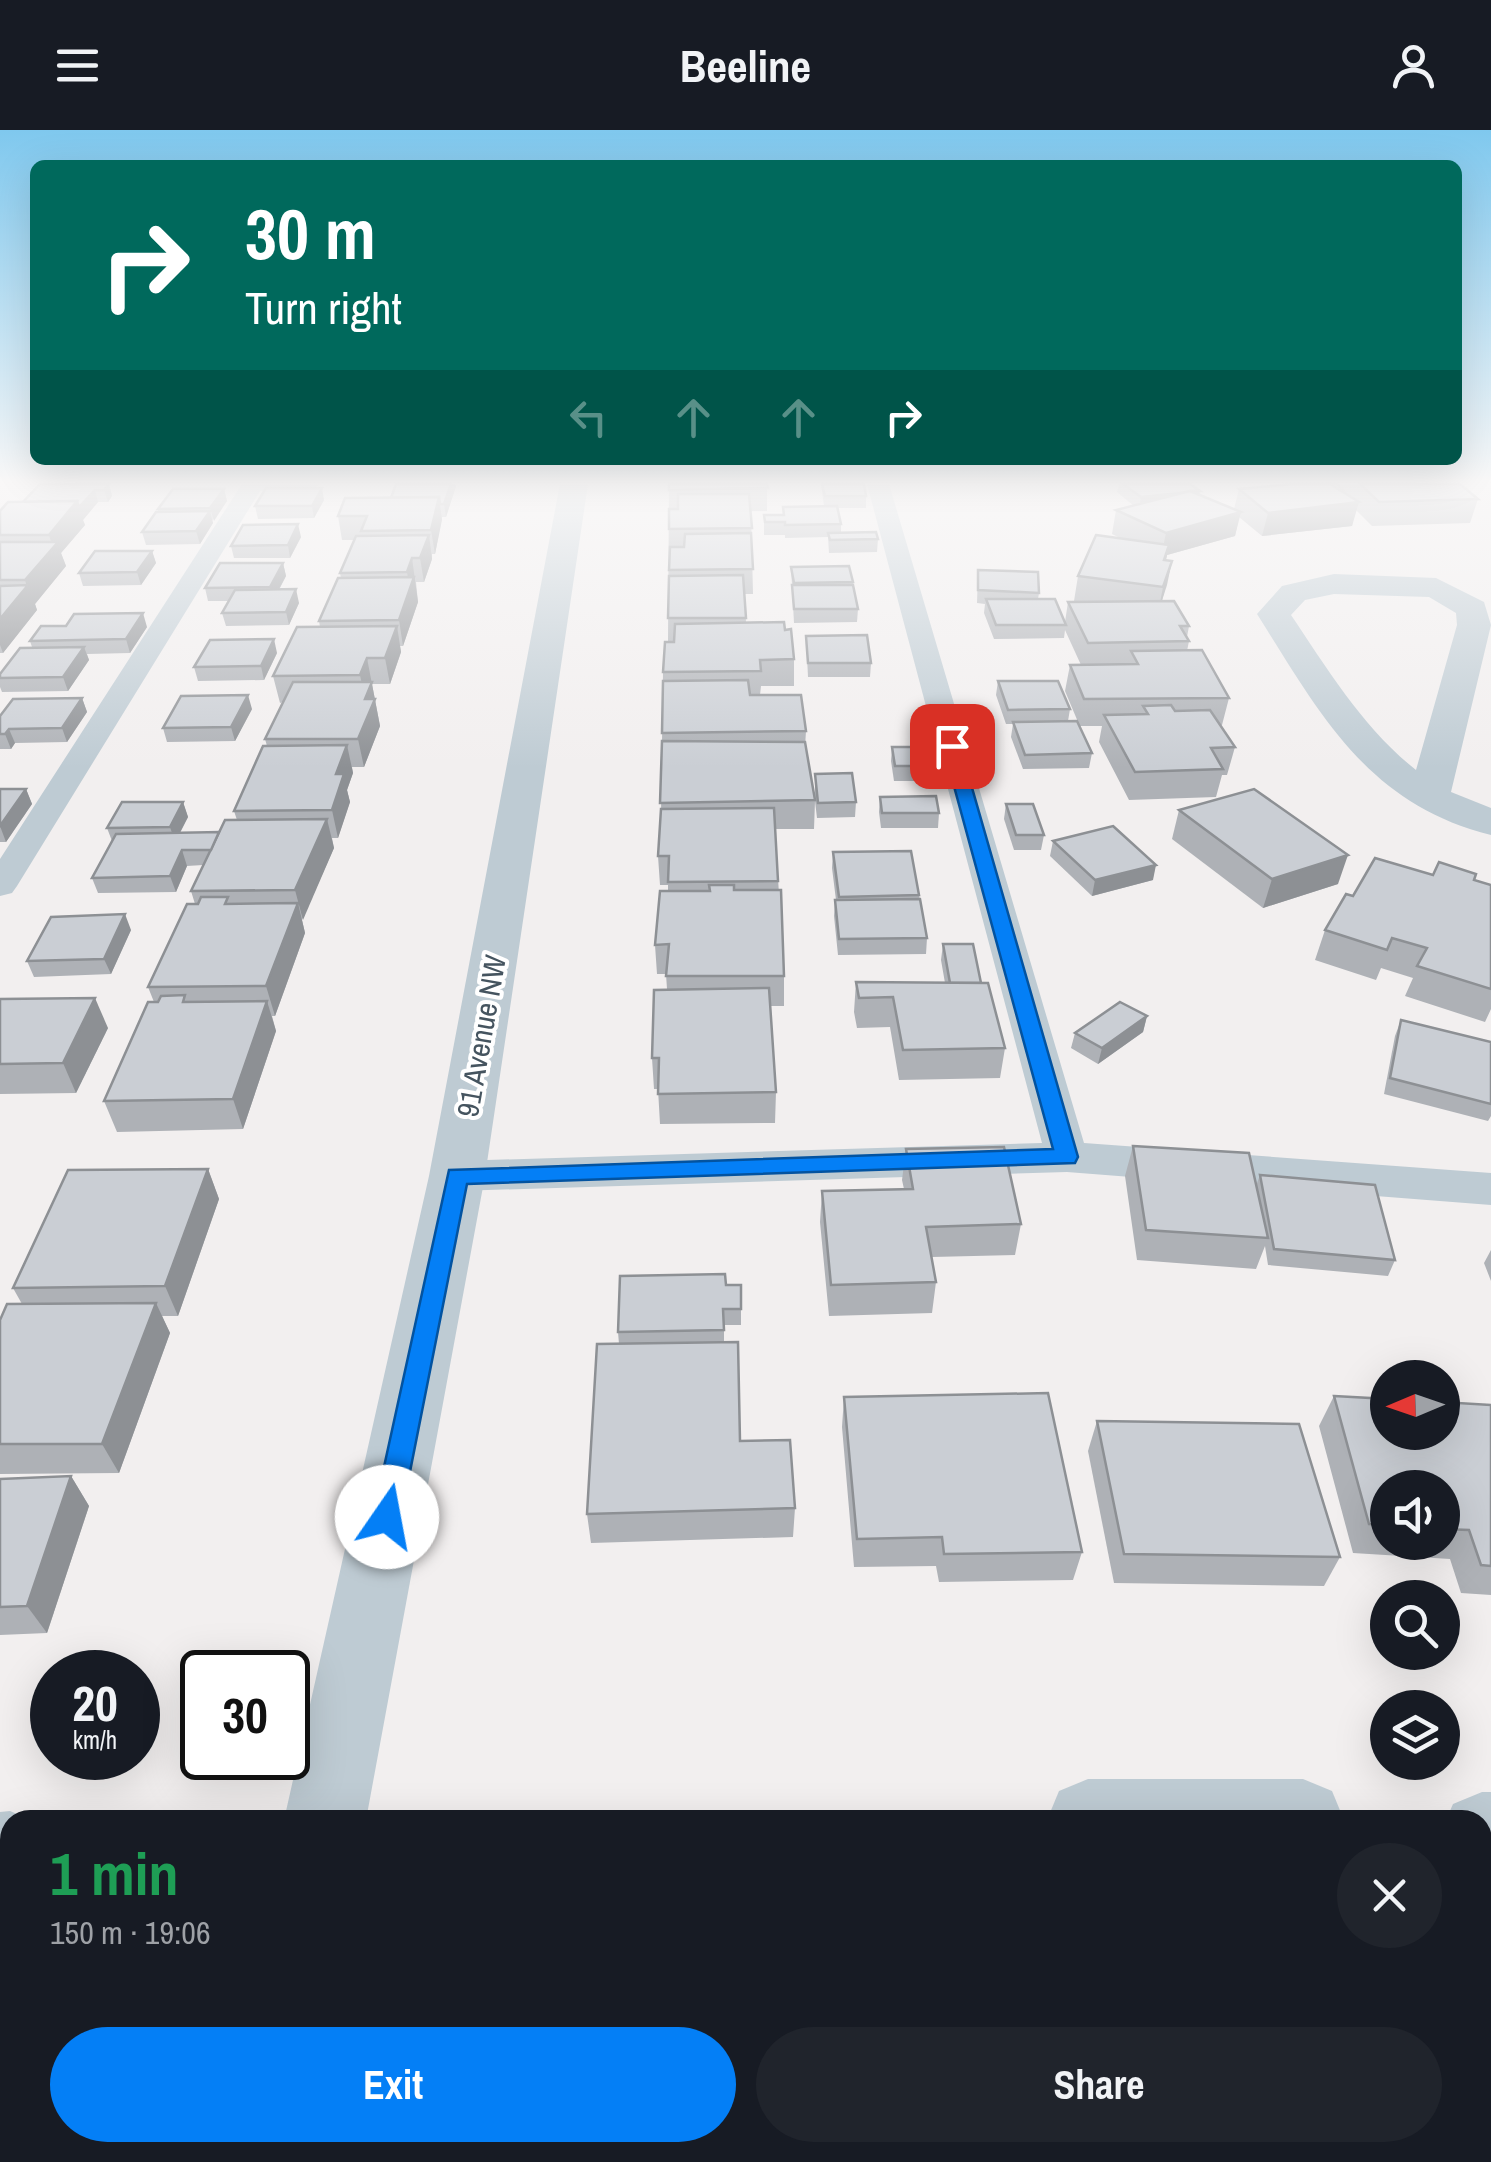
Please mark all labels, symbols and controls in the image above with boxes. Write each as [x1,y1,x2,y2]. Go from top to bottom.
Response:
text: Beeline [680,35,811,96]
icon: menu [50,38,105,93]
icon: person [1386,38,1441,93]
text: 30 m [245,187,376,281]
icon: right [80,200,210,330]
text: Turn right [245,277,402,338]
icon: left [561,390,616,445]
icon: ahead [666,390,721,445]
icon: ahead [771,390,826,445]
icon: right [876,390,931,445]
pin [910,704,995,789]
icon: arrive [925,719,980,774]
street label: 91 Avenue NW [447,952,515,1120]
north arrow [1370,1360,1460,1450]
map controls [1370,1360,1460,1780]
position arrow [335,1465,439,1569]
button: sound [1370,1470,1460,1560]
button: search [1370,1580,1460,1670]
speed limit sign: 30 [180,1650,310,1780]
text: 20 [72,1669,118,1737]
button: layers [1370,1690,1460,1780]
text: km/h [73,1723,117,1757]
text: 1 min [50,1833,179,1914]
button: close [1337,1843,1442,1948]
text: 150 m · 19:06 [50,1911,210,1954]
button: Exit [50,2027,736,2142]
button: Share [756,2027,1442,2142]

